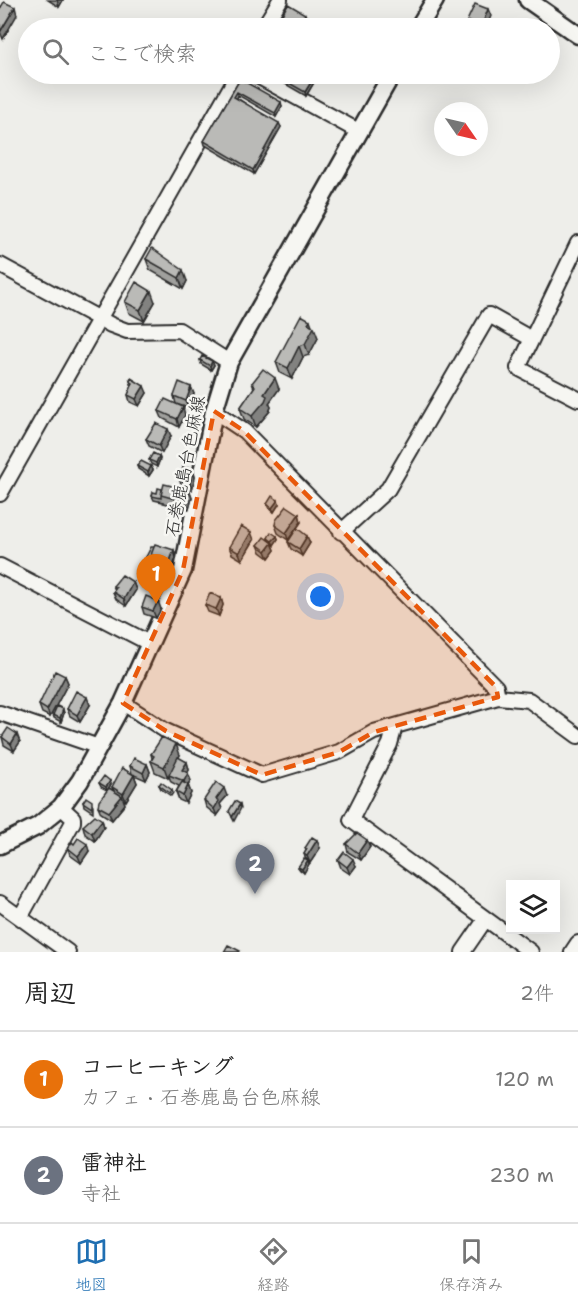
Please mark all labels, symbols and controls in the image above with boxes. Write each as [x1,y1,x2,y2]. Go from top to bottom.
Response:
search box [18,18,560,84]
icon: search [39,35,72,68]
text: ここで検索 [87,39,197,68]
north arrow [434,102,488,156]
street label: 石巻鹿島台色麻線 [159,393,211,539]
pin: 1 [136,554,176,604]
your location [306,582,335,611]
pin: 2 [236,844,274,894]
map controls [506,880,560,934]
button: layers [506,880,560,934]
text: 周辺 [24,975,76,1010]
text: 2件 [520,980,554,1006]
text: コーヒーキング [81,1052,234,1081]
text: 1 [39,1066,48,1092]
text: 120 m [495,1066,554,1092]
text: カフェ · 石巻鹿島台色麻線 [81,1084,320,1110]
text: 雷神社 [81,1148,147,1177]
text: 2 [37,1162,51,1188]
text: 230 m [489,1162,554,1188]
text: 寺社 [81,1180,121,1206]
tab: 地図 [75,1235,108,1295]
tab: 経路 [257,1235,290,1295]
tab: 保存済み [439,1235,503,1295]

